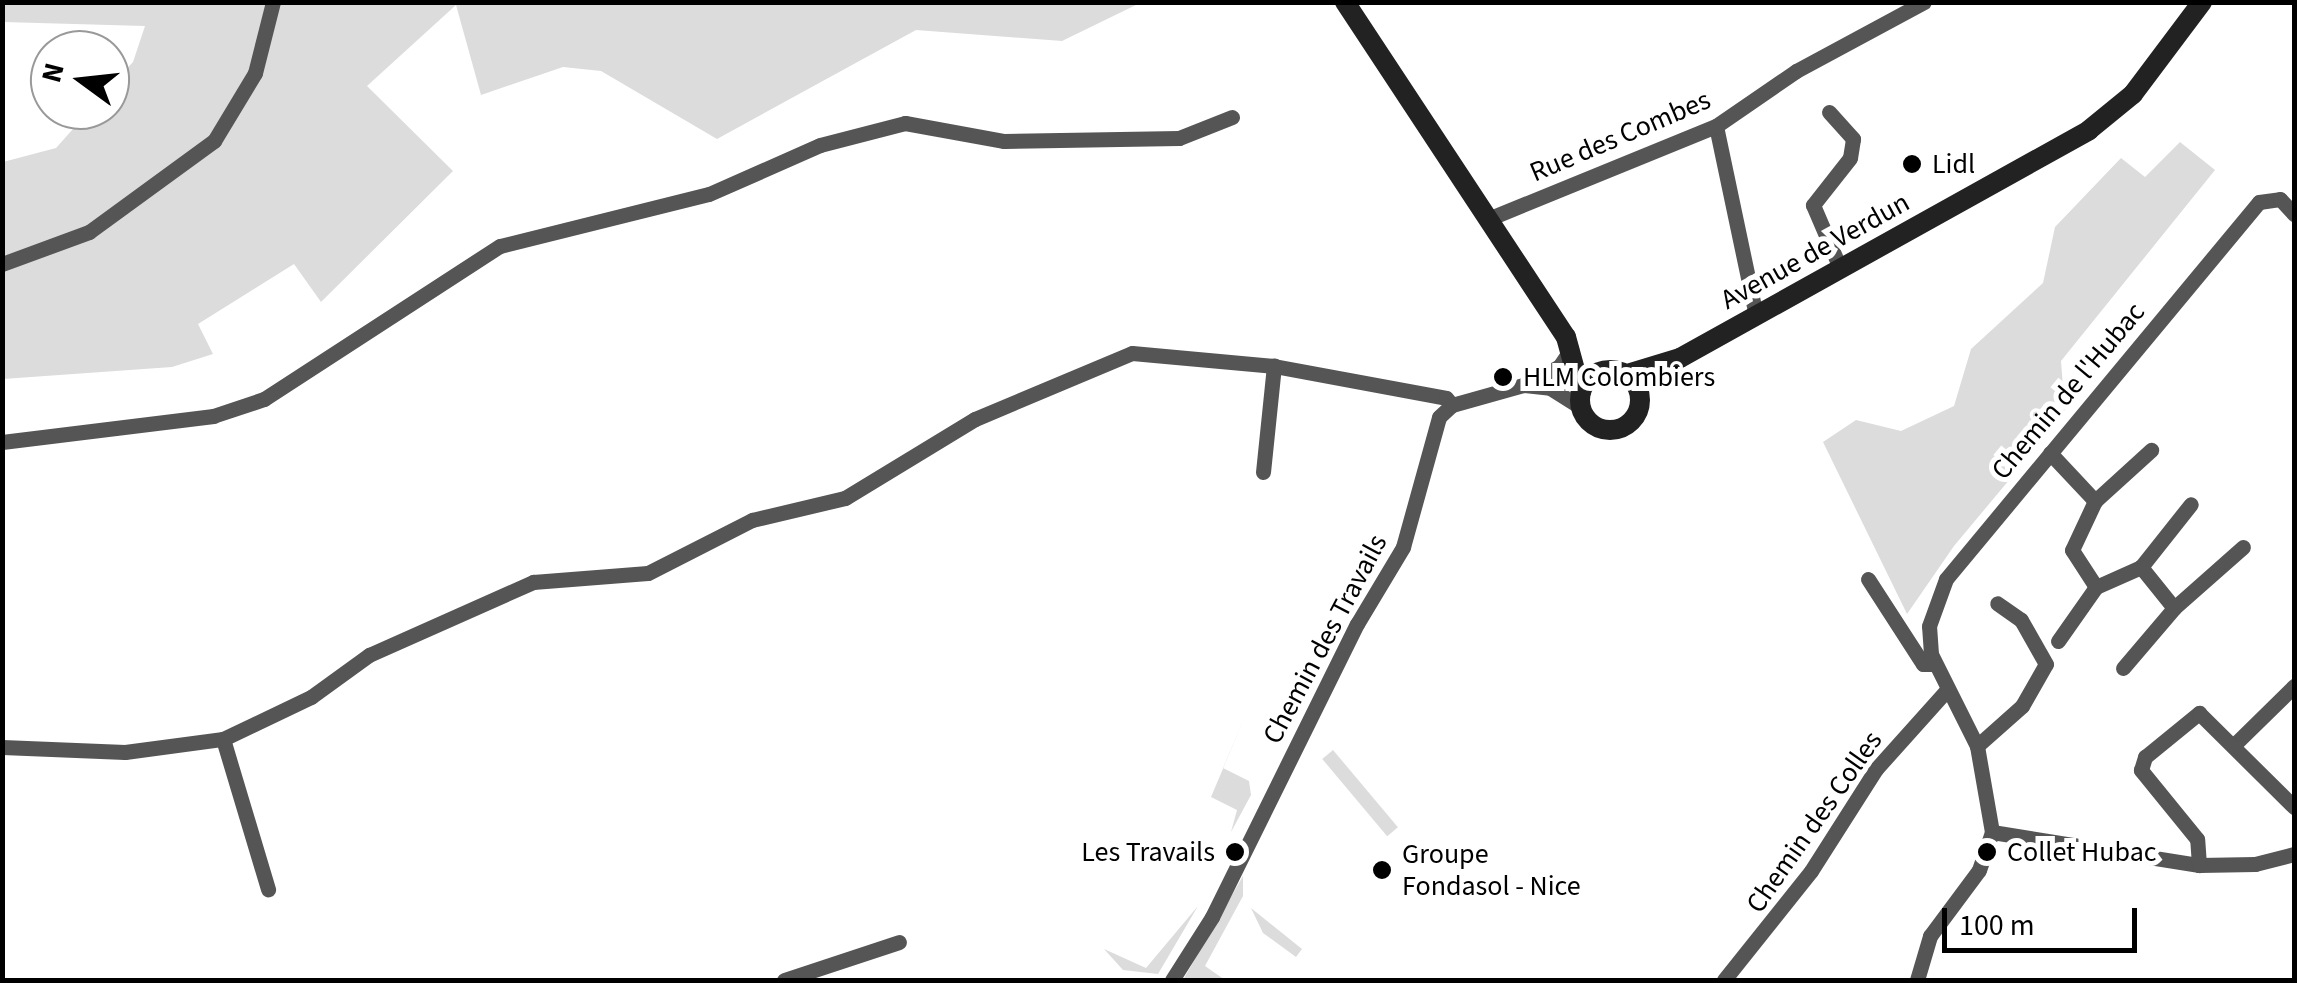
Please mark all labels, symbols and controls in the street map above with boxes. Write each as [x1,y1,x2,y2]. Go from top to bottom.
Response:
north arrow [30,30,130,130]
text: N [31,59,75,87]
street label: Rue des Combes [1525,83,1715,189]
place label: Lidl [1932,147,1975,181]
marker: Lidl [1901,153,1923,175]
street label: Avenue de Verdun [1715,185,1915,317]
street label: Chemin de l'Hubac [1984,296,2152,486]
place label: HLM Colombiers [1523,360,1715,394]
marker: HLM Colombiers [1492,366,1514,388]
street label: Chemin des Travails [1256,529,1394,749]
street label: Chemin des Colles [1739,725,1889,919]
place label: Les Travails [1081,835,1215,869]
place label: Collet Hubac [2007,835,2157,869]
place label: Groupe Fondasol - Nice [1402,837,1581,903]
marker: Les Travails [1224,841,1246,863]
marker: Collet Hubac [1976,841,1998,863]
marker: Groupe Fondasol - Nice [1371,859,1393,881]
scale bar [1947,888,2142,950]
text: 100 m [1959,904,2035,947]

